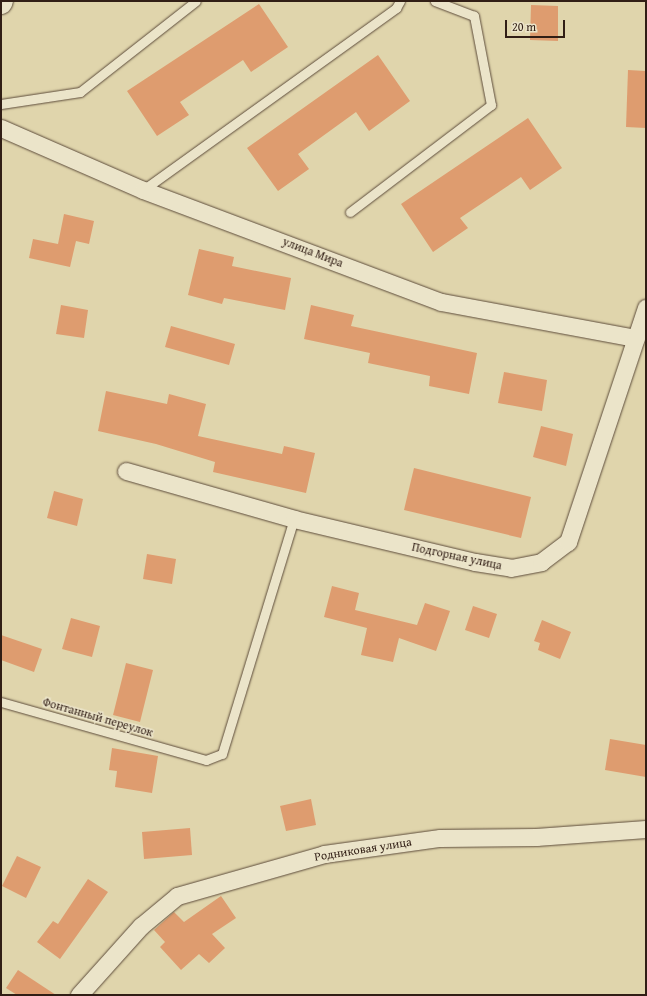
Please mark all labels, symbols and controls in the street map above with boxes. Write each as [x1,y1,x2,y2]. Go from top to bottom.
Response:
scale bar [507,12,567,38]
text: 20 m [512,18,536,35]
street label: улица Мира [281,234,345,270]
street label: Подгорная улица [411,539,503,573]
street label: Фонтанный переулок [41,694,155,740]
street label: Родниковая улица [313,834,413,864]

